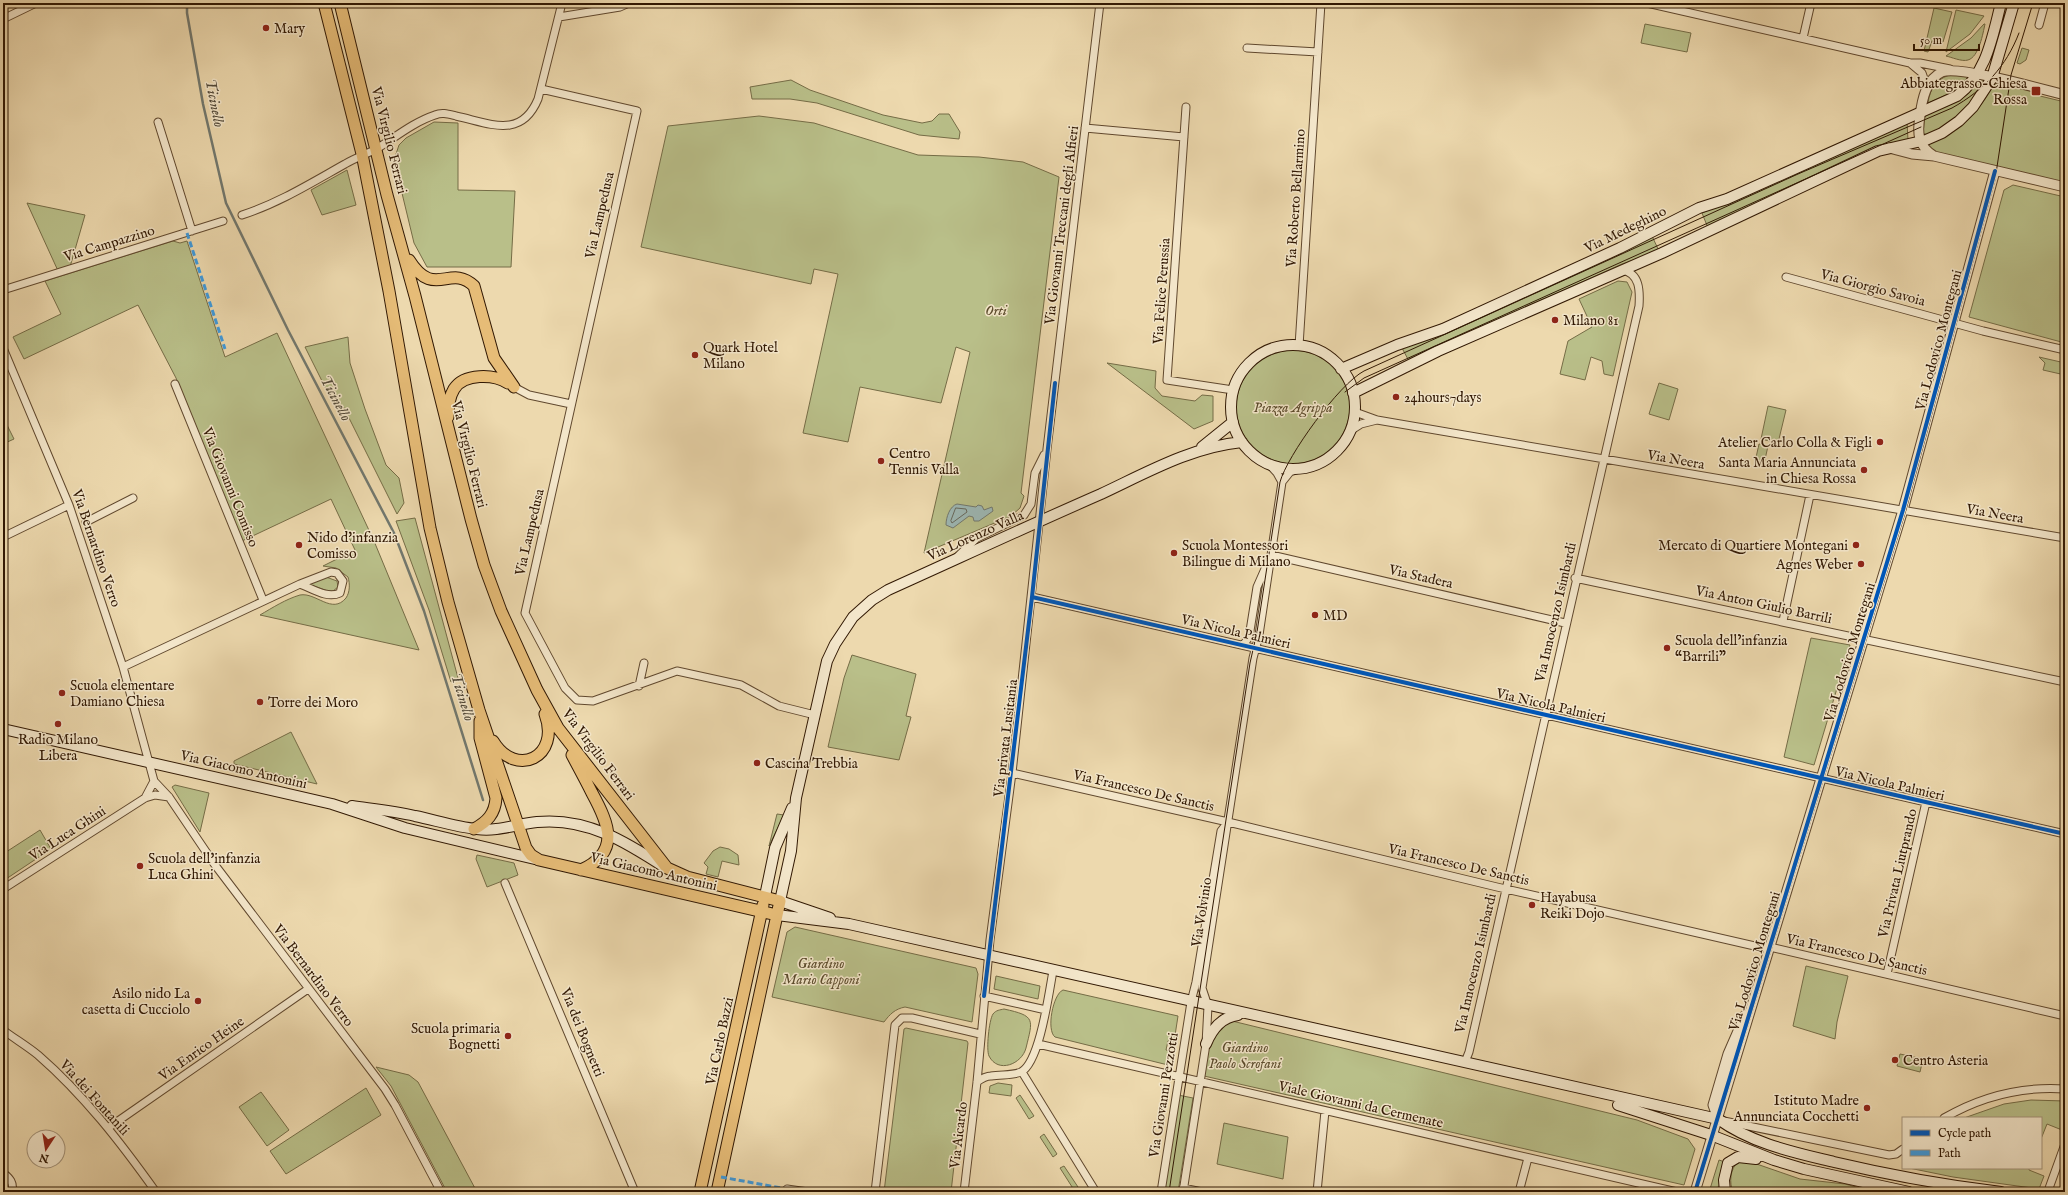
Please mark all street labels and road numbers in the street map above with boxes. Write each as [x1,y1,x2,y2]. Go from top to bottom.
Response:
street label: Via Virgilio Ferrari [367,84,411,196]
street label: Via Giovanni Treccani degli Alfieri [1041,124,1083,326]
street label: Via Roberto Bellarmino [1282,128,1310,269]
street label: Via Lampedusa [581,169,619,261]
street label: Via Medeghino [1581,202,1670,258]
street label: Via Campazzino [61,221,157,267]
street label: Via Felice Perussia [1149,236,1175,346]
street label: Via Giorgio Savoia [1817,265,1928,311]
street label: Via Lodovico Montegani [1911,268,1966,414]
street label: Via Virgilio Ferrari [447,398,491,510]
street label: Via Giovanni Comisso [197,424,262,550]
street label: Via Neera [1645,446,1707,474]
street label: Via Bernardino Verro [67,486,125,610]
street label: Via Lampedusa [511,486,549,578]
street label: Via Neera [1964,500,2026,528]
street label: Via Lorenzo Valla [923,506,1027,566]
street label: Via Innocenzo Isimbardi [1531,540,1581,685]
street label: Via Stadera [1386,561,1455,593]
street label: Via Lodovico Montegani [1820,580,1880,725]
street label: Via Anton Giulio Barrili [1693,582,1834,628]
street label: Via Nicola Palmieri [1178,610,1293,653]
street label: Via privata Lusitania [990,677,1022,799]
street label: Via Nicola Palmieri [1493,684,1608,727]
street label: Via Virgilio Ferrari [557,704,639,804]
street label: Via Giacomo Antonini [178,746,309,793]
street label: Via Nicola Palmieri [1832,762,1947,805]
street label: Via Francesco De Sanctis [1071,766,1216,816]
street label: Via Luca Ghini [25,802,109,866]
street label: Via Privata Liutprando [1874,806,1922,940]
street label: Via Francesco De Sanctis [1386,840,1531,890]
street label: Via Giacomo Antonini [588,848,719,895]
street label: Via Volvinio [1187,876,1216,949]
street label: Via Lodovico Montegani [1725,889,1785,1034]
street label: Via Innocenzo Isimbardi [1451,891,1501,1036]
street label: Via Bernardino Verro [268,920,358,1031]
street label: Via Francesco De Sanctis [1784,930,1929,980]
street label: Via dei Bognetti [556,984,608,1080]
street label: Via Carlo Bazzi [702,995,738,1088]
street label: Via Enrico Heine [154,1012,248,1086]
street label: Via Giovanni Pezzotti [1145,1031,1183,1160]
street label: Via dei Fontanili [55,1055,133,1140]
street label: Viale Giovanni da Cermenate [1276,1077,1445,1133]
street label: Via Aicardo [946,1100,972,1171]

